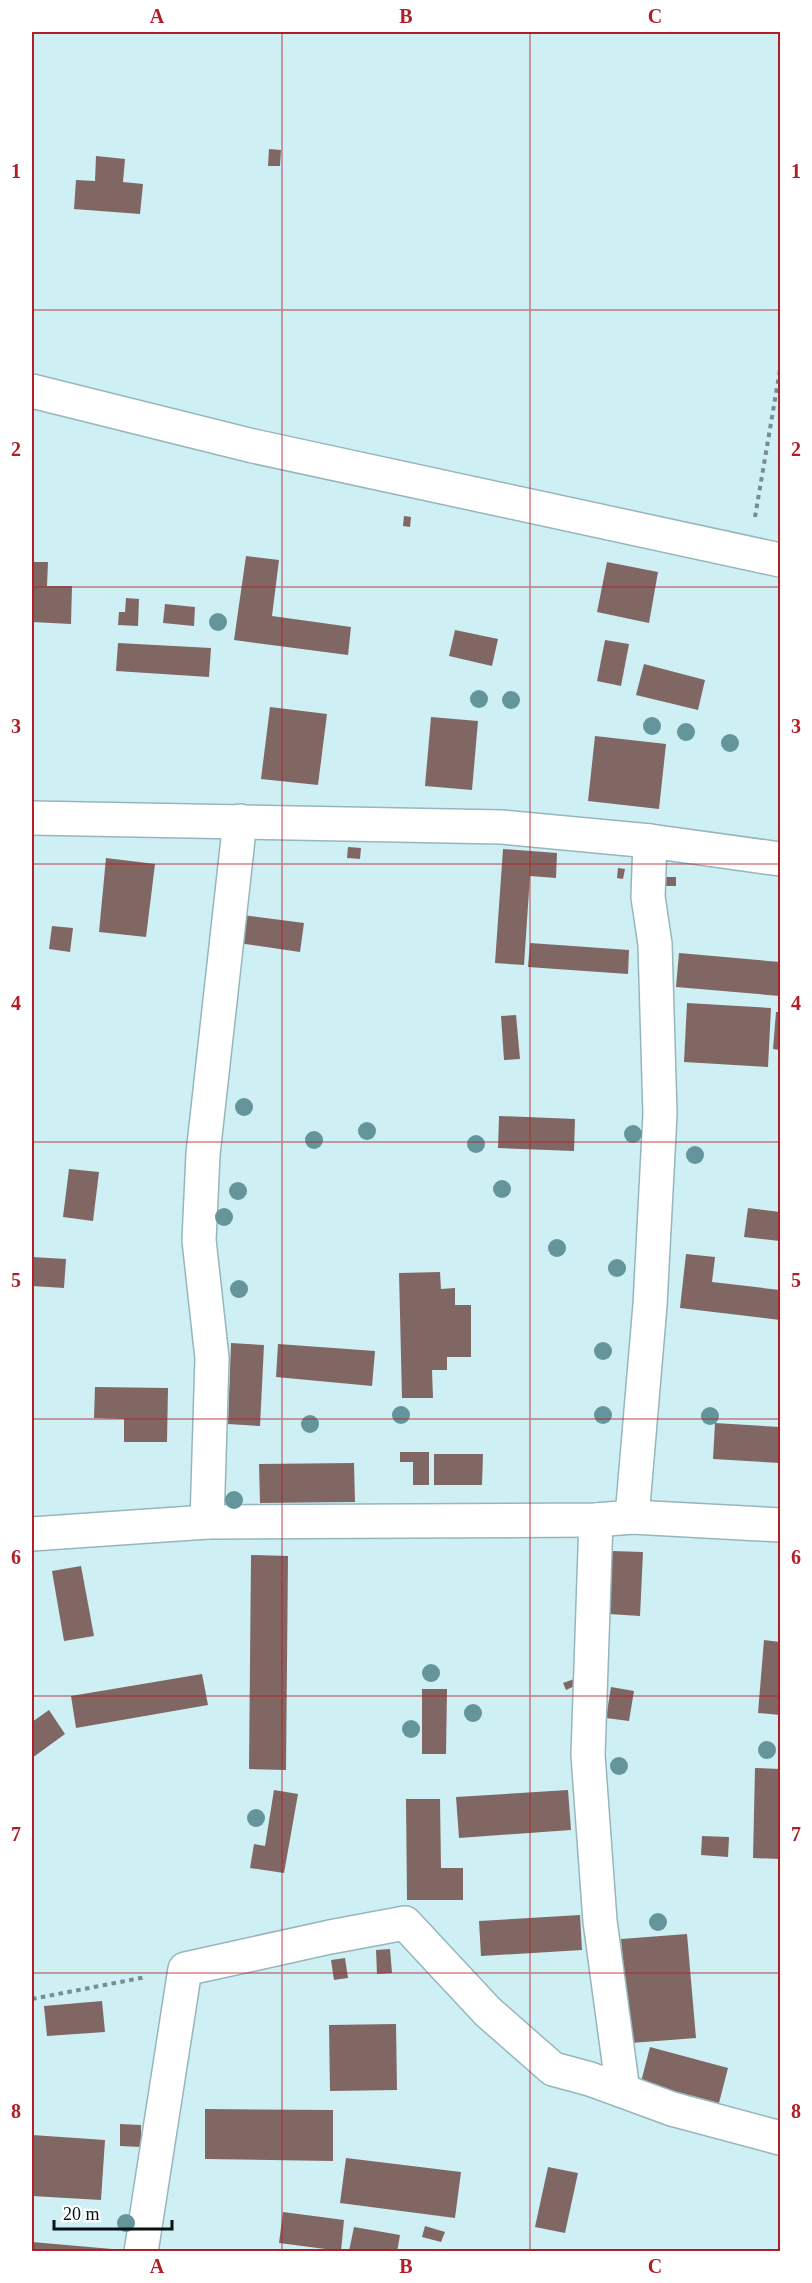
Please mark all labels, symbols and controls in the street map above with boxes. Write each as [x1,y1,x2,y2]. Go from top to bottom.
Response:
text: A [150,5,165,27]
text: B [399,5,413,27]
text: C [648,5,662,27]
text: 1 [11,160,21,182]
text: 1 [791,160,801,182]
text: 2 [11,438,21,460]
text: 2 [791,438,801,460]
text: 3 [11,715,21,737]
text: 3 [791,715,801,737]
text: 4 [11,992,21,1014]
text: 4 [791,992,801,1014]
text: 5 [11,1269,21,1291]
text: 5 [791,1269,801,1291]
text: 6 [11,1546,21,1568]
text: 6 [791,1546,801,1568]
text: 7 [11,1823,21,1845]
text: 7 [791,1823,801,1845]
text: 8 [11,2100,21,2122]
text: 8 [791,2100,801,2122]
scale bar [54,2193,172,2231]
text: 20 m [63,2204,100,2224]
text: A [150,2255,165,2277]
text: B [399,2255,413,2277]
text: C [648,2255,662,2277]

